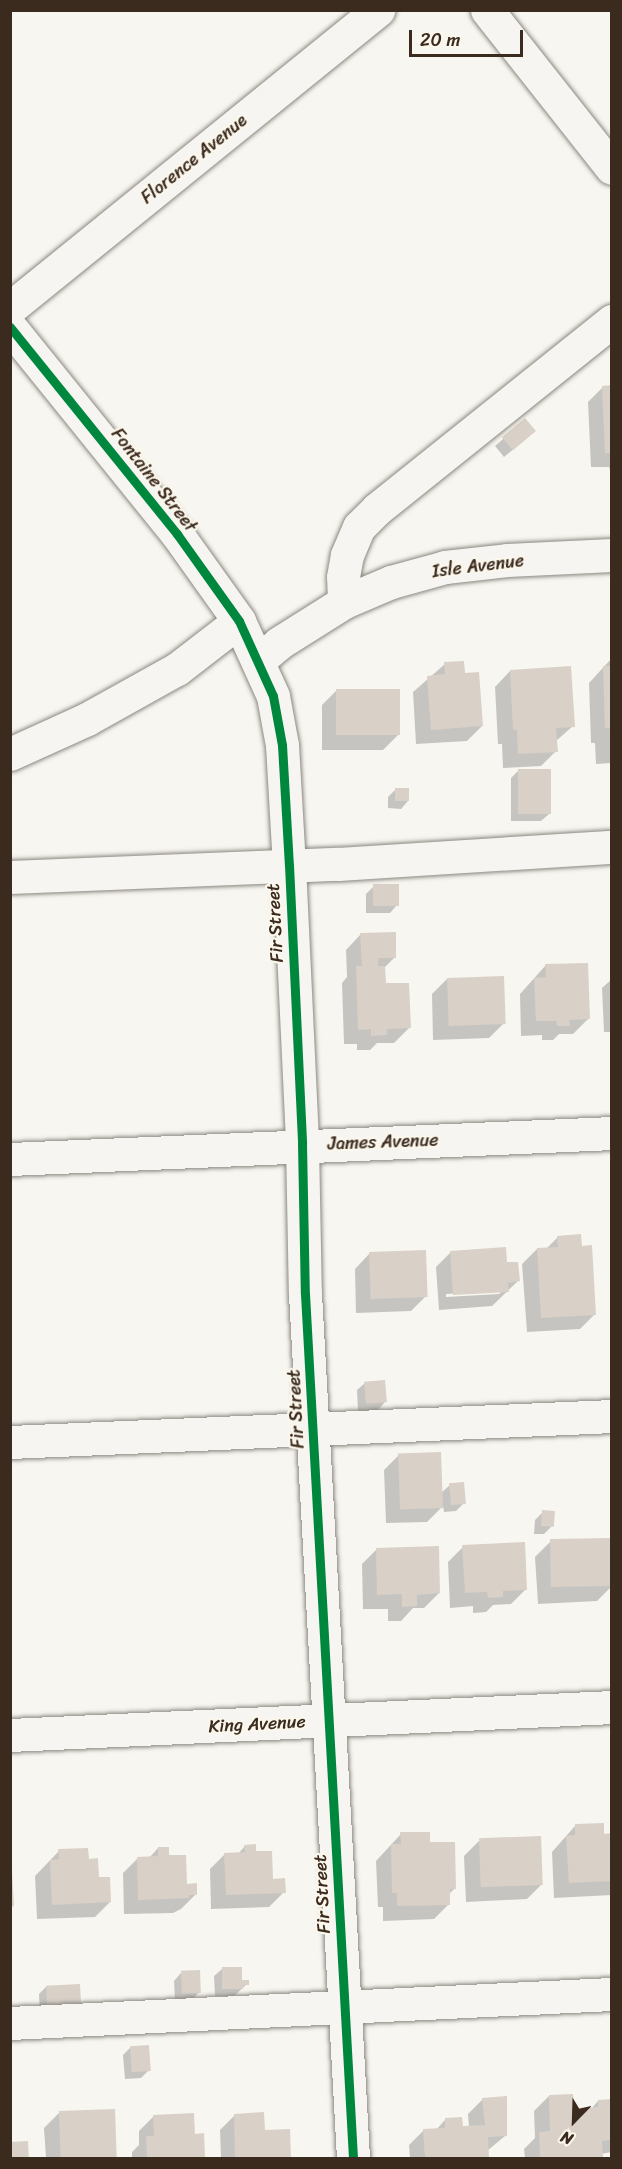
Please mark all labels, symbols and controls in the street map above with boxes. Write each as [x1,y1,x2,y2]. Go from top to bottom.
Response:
scale bar [412,18,526,56]
text: 20 m [420,24,460,56]
street label: Florence Avenue [137,110,251,208]
street label: Fontaine Street [107,423,201,537]
street label: Isle Avenue [431,550,525,582]
street label: Fir Street [262,883,288,963]
street label: James Avenue [327,1129,439,1155]
street label: Fir Street [283,1369,309,1449]
street label: King Avenue [208,1711,306,1737]
street label: Fir Street [309,1854,335,1934]
north arrow [544,2091,604,2151]
text: N [556,2123,578,2154]

